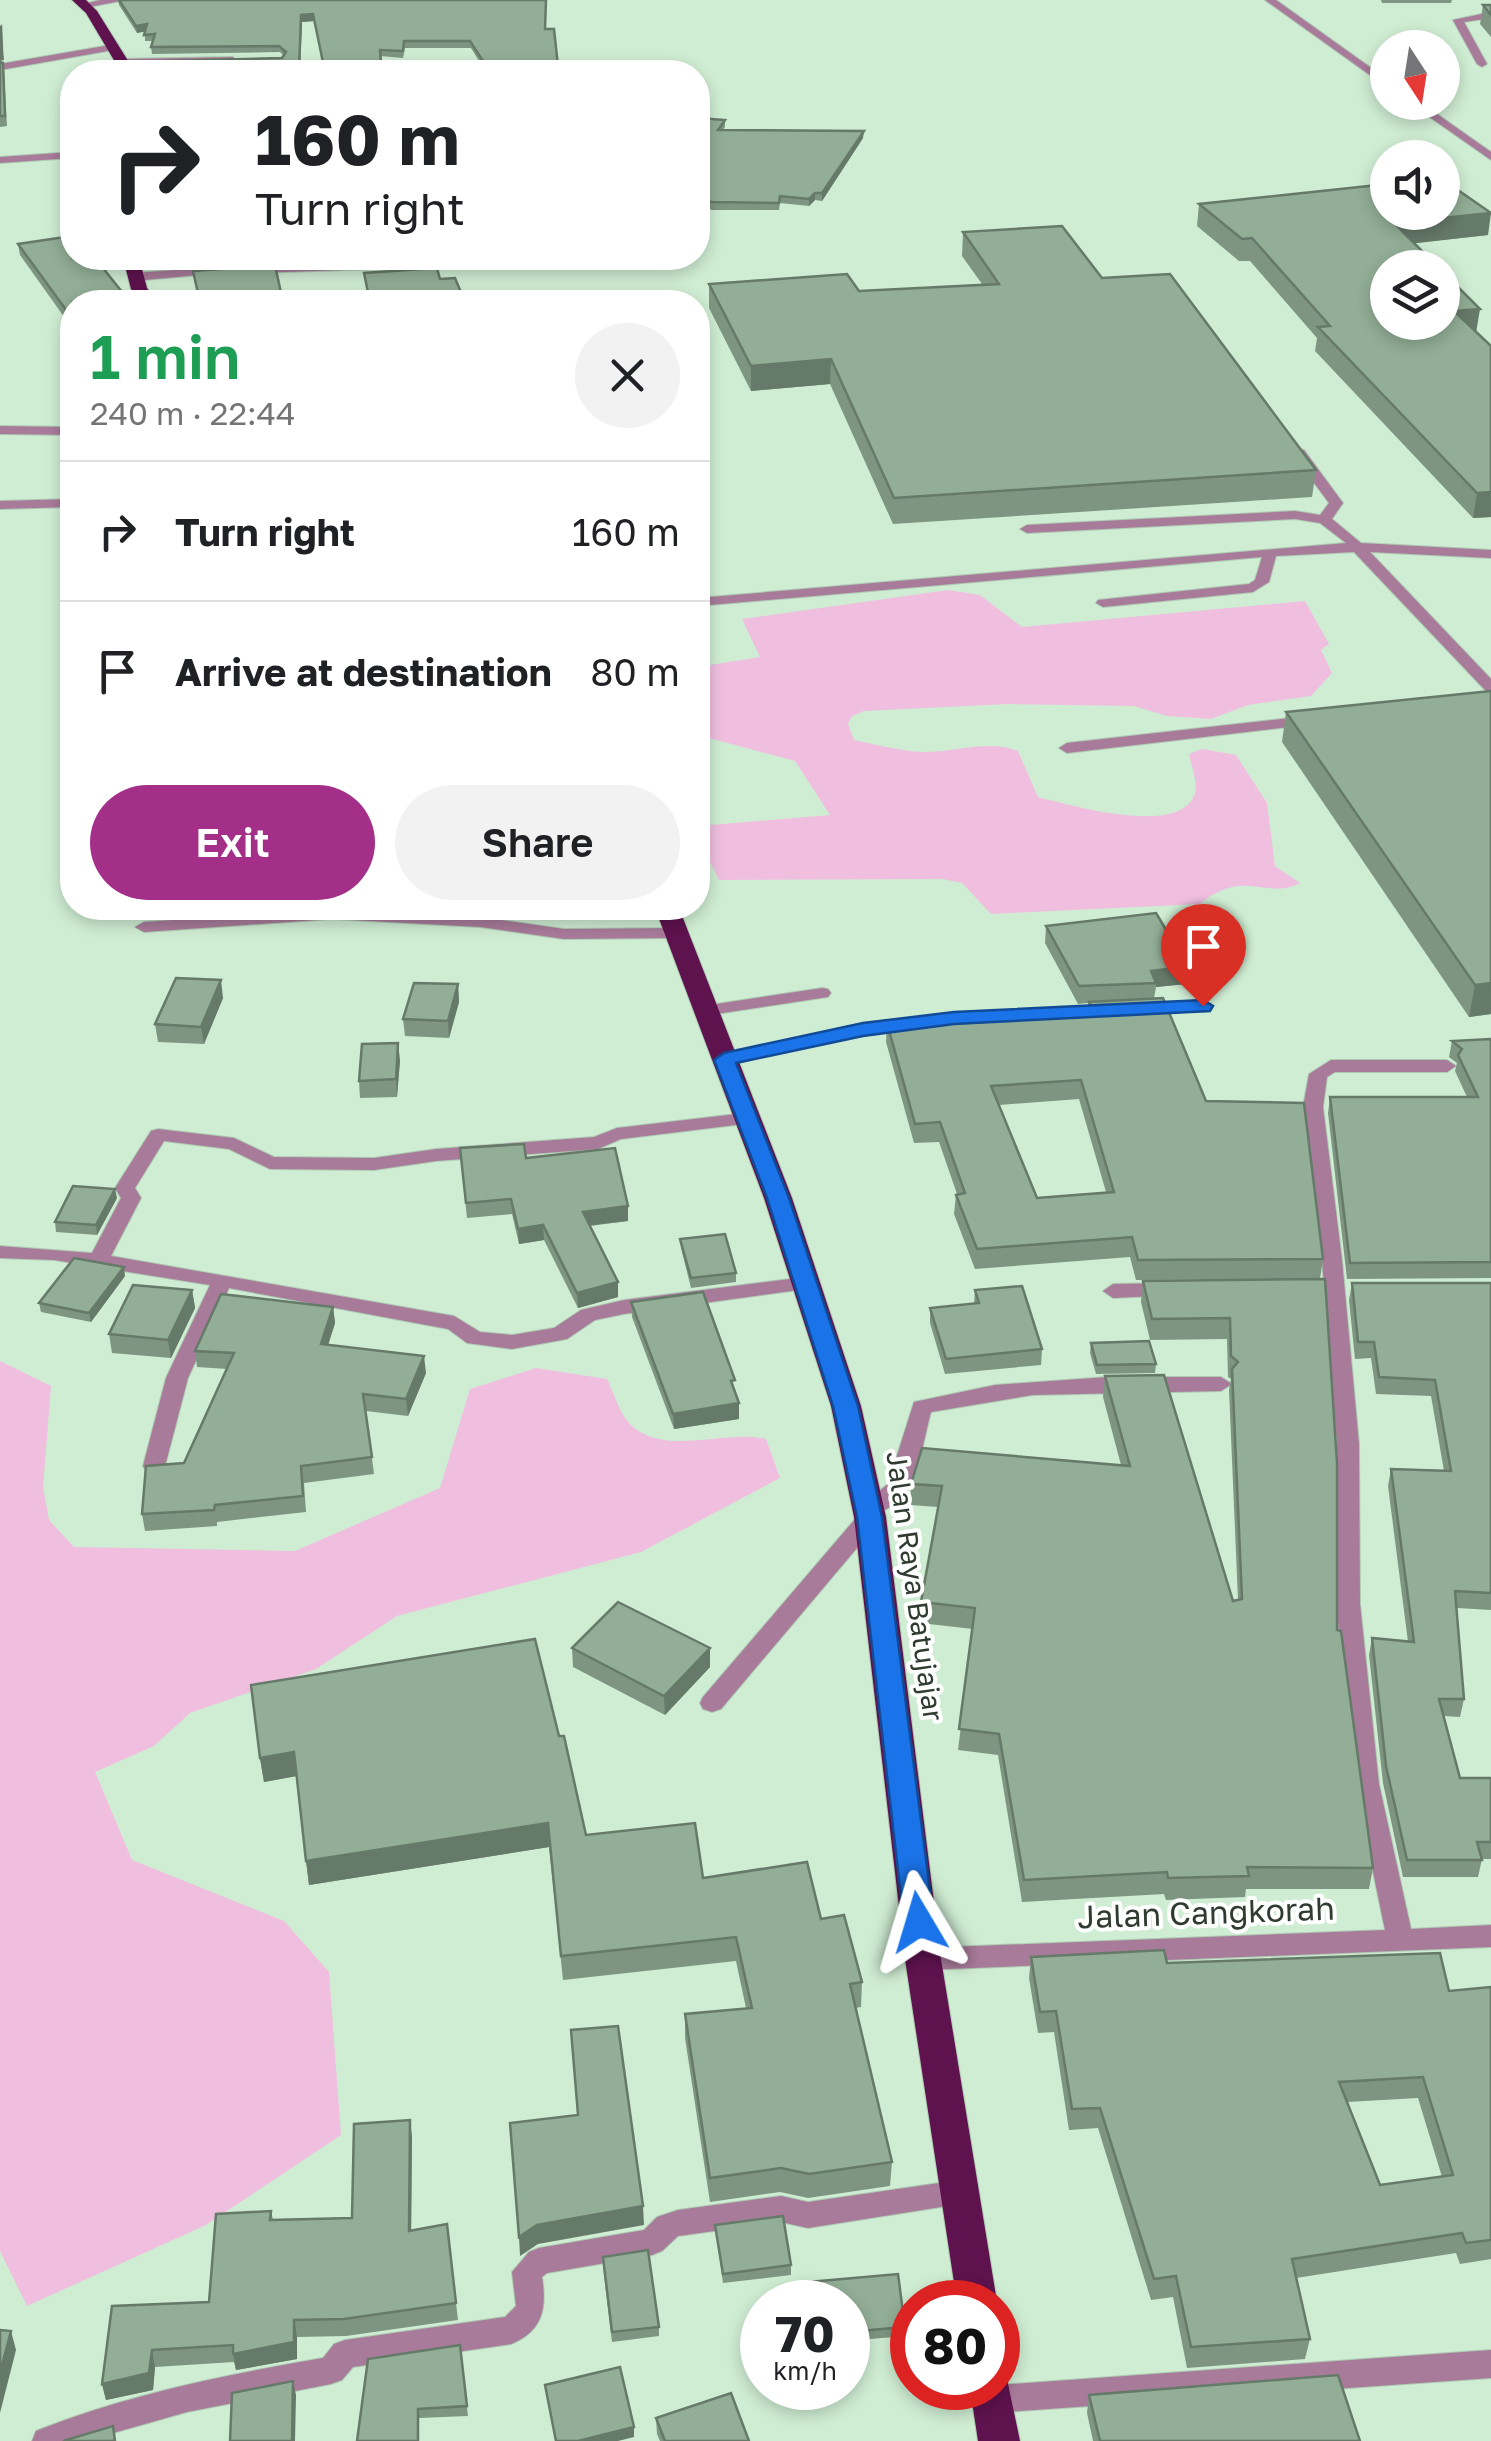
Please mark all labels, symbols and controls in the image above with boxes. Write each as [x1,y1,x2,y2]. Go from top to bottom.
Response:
north arrow [1370,30,1460,120]
map controls [1370,30,1460,340]
text: 160 m [255,96,460,180]
icon: right [90,100,220,230]
button: sound [1370,140,1460,230]
text: Turn right [255,181,465,235]
button: layers [1370,250,1460,340]
text: 1 min [90,320,240,392]
button: close [575,323,680,428]
text: 240 m · 22:44 [90,394,296,432]
icon: right [90,504,145,559]
text: Turn right [175,509,355,554]
text: 160 m [572,509,680,554]
icon: arrive [90,644,145,699]
text: Arrive at destination [175,649,552,694]
text: 80 m [590,649,680,694]
button: Exit [90,785,375,900]
button: Share [395,785,680,900]
pin [1161,904,1246,1007]
icon: arrive [1176,919,1231,974]
street label: Jalan Raya Batujajar [880,1449,951,1723]
position arrow [867,1870,971,1974]
street label: Jalan Cangkorah [1077,1889,1335,1935]
speed limit sign: 80 [890,2280,1020,2410]
text: 70 [775,2303,835,2363]
text: km/h [773,2355,837,2386]

